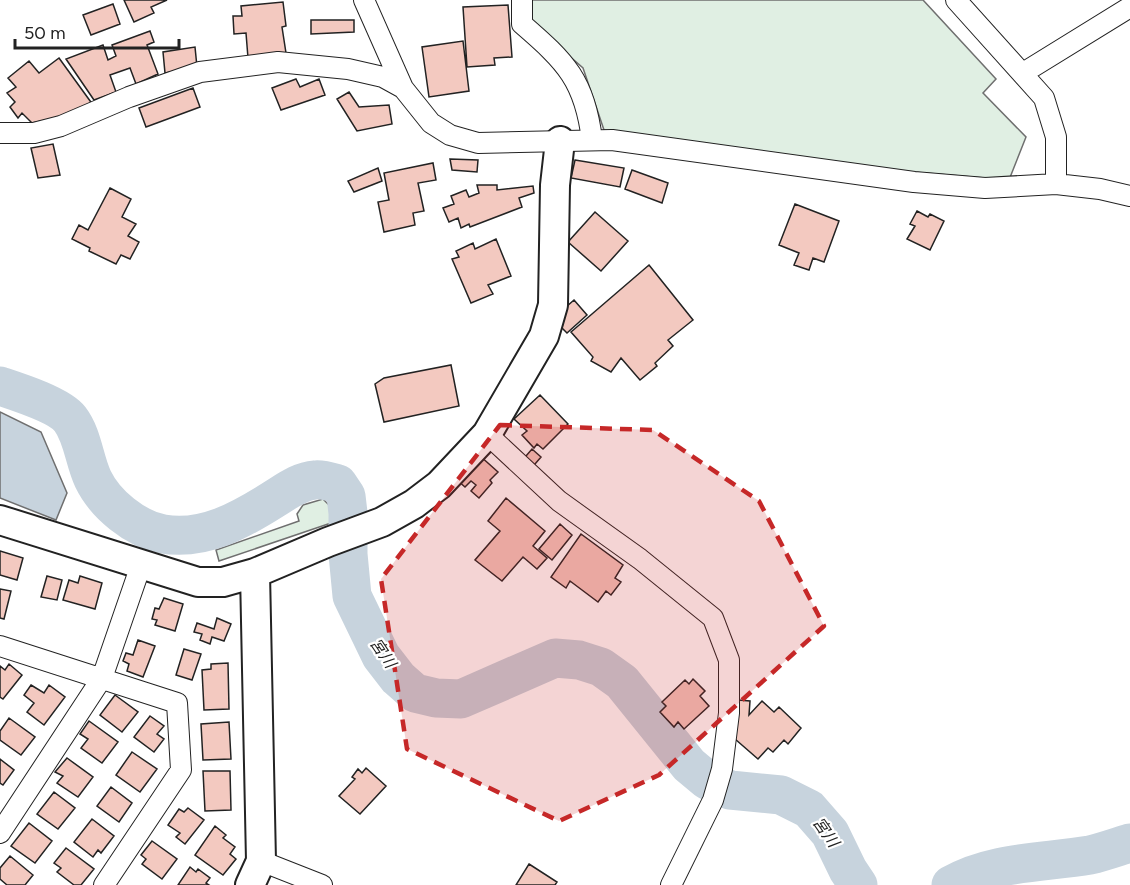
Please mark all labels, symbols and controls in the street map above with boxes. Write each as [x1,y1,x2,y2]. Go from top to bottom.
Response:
scale bar [15,12,178,50]
text: 50 m [24,22,66,44]
water label: 宮川 [366,634,401,673]
water label: 宮川 [809,813,844,852]

